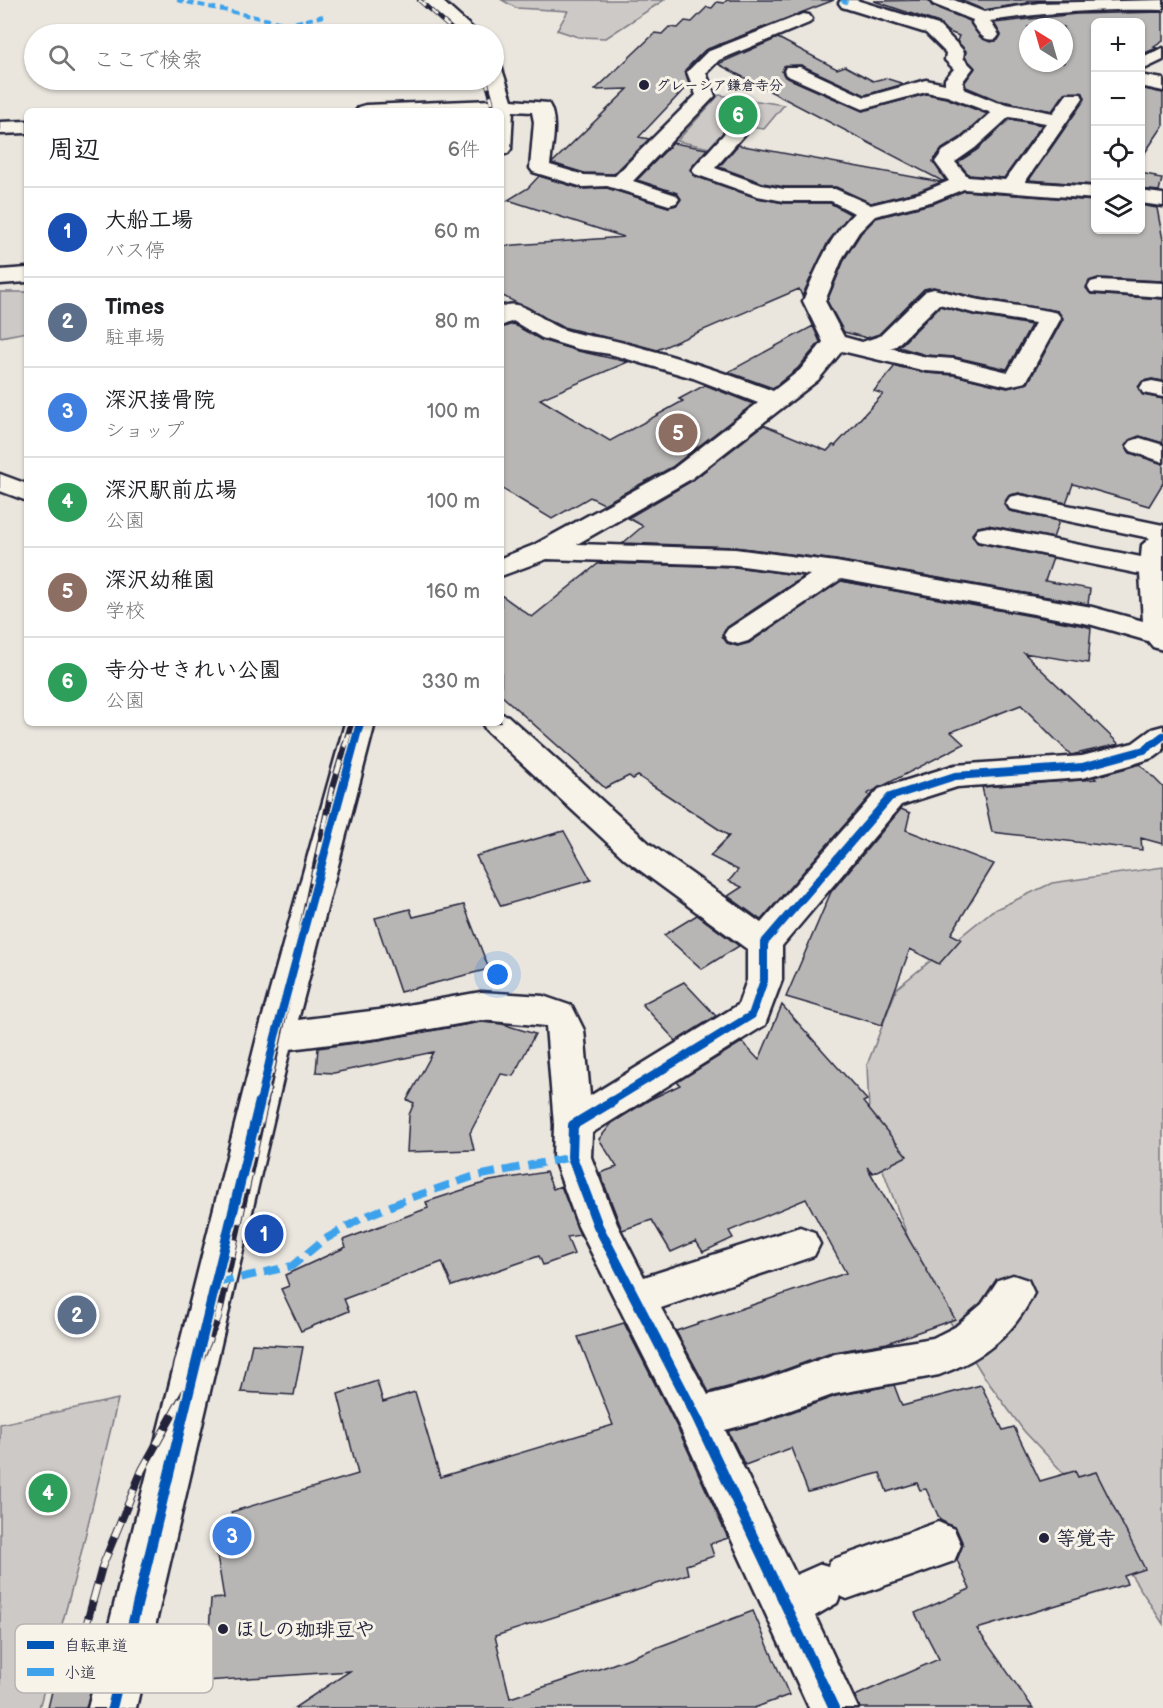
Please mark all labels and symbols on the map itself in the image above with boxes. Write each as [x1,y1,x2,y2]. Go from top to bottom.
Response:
north arrow [1019,18,1073,72]
place label: グレーシア鎌倉寺分 [656,77,783,94]
marker: グレーシア鎌倉寺分 [637,78,651,92]
pin: 6 [718,92,758,138]
pin: 5 [658,410,698,456]
your location [483,960,512,989]
pin: 1 [244,1212,284,1256]
pin: 2 [58,1292,97,1338]
pin: 4 [28,1470,68,1516]
pin: 3 [212,1514,252,1558]
place label: 等覚寺 [1056,1527,1116,1551]
marker: 等覚寺 [1037,1531,1051,1545]
place label: ほしの珈琲豆や [235,1618,375,1642]
marker: ほしの珈琲豆や [216,1622,230,1636]
legend [15,1624,213,1693]
text: 自転車道 [64,1637,128,1656]
text: 小道 [64,1664,96,1683]

